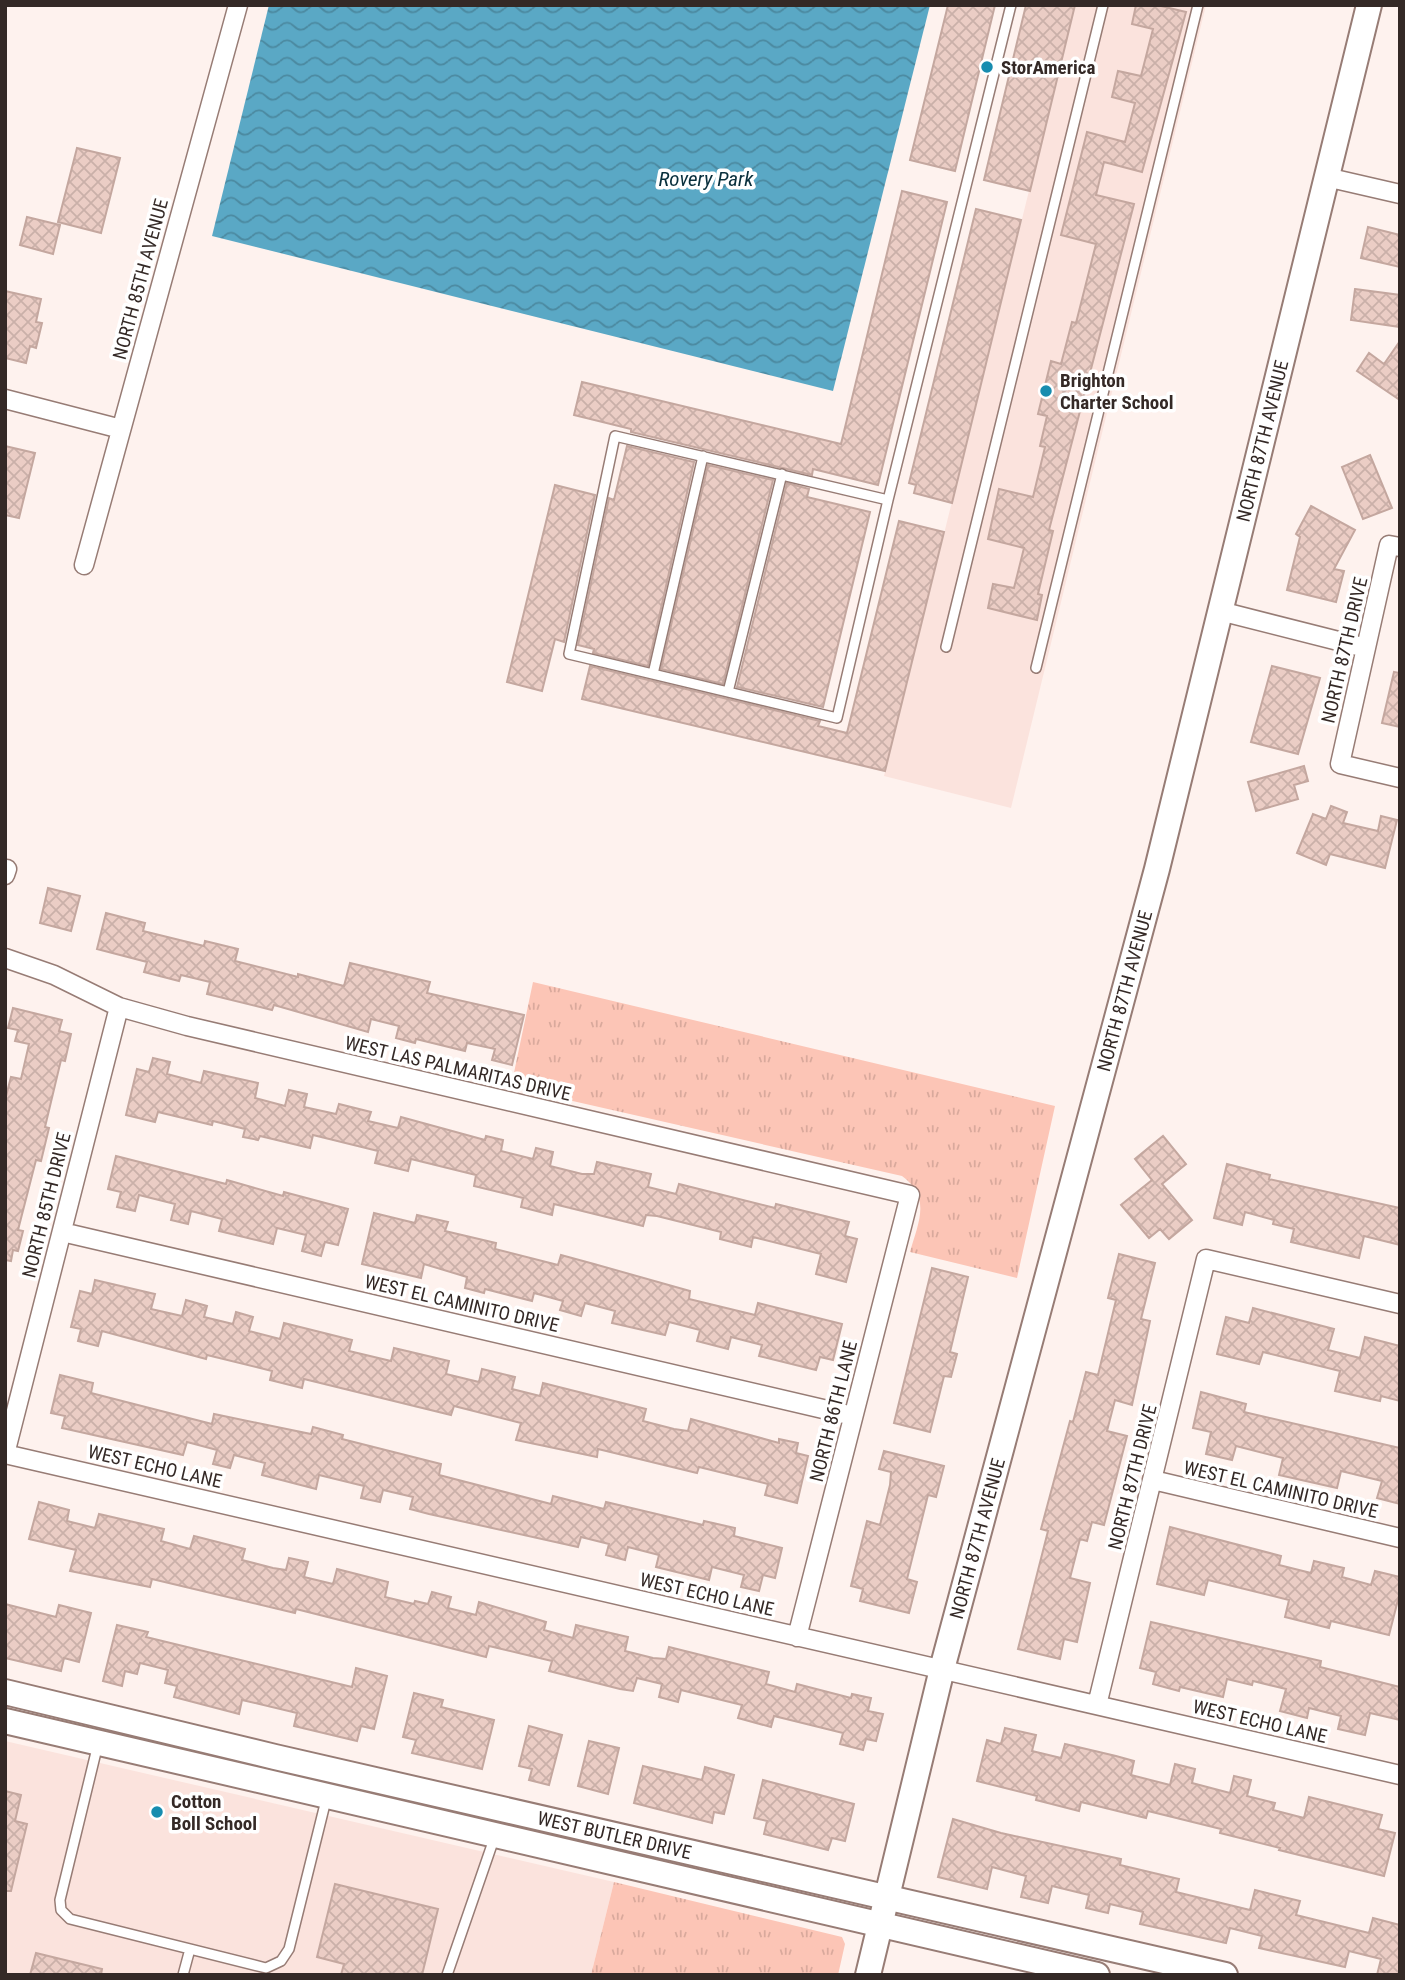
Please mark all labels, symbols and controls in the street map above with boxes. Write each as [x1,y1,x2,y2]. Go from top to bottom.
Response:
place label: StorAmerica [1001,56,1095,79]
marker: StorAmerica [979,59,995,75]
water label: Rovery Park [659,167,754,191]
street label: NORTH 85TH AVENUE [108,196,173,362]
street label: NORTH 87TH AVENUE [1232,358,1293,524]
place label: Brighton Charter School [1060,369,1174,414]
marker: Brighton Charter School [1038,383,1054,399]
street label: NORTH 87TH DRIVE [1317,575,1372,725]
street label: NORTH 87TH AVENUE [1092,908,1157,1074]
street label: WEST LAS PALMARITAS DRIVE [343,1031,573,1106]
street label: NORTH 85TH DRIVE [17,1130,76,1280]
street label: WEST EL CAMINITO DRIVE [362,1270,561,1337]
street label: NORTH 86TH LANE [805,1338,862,1484]
street label: NORTH 87TH DRIVE [1103,1402,1162,1552]
street label: WEST ECHO LANE [86,1440,224,1493]
street label: NORTH 87TH AVENUE [945,1456,1010,1622]
street label: WEST EL CAMINITO DRIVE [1181,1456,1380,1523]
street label: WEST ECHO LANE [638,1568,776,1621]
street label: WEST ECHO LANE [1191,1695,1329,1748]
place label: Cotton Boll School [171,1790,257,1835]
marker: Cotton Boll School [149,1804,165,1820]
street label: WEST BUTLER DRIVE [535,1807,694,1864]

